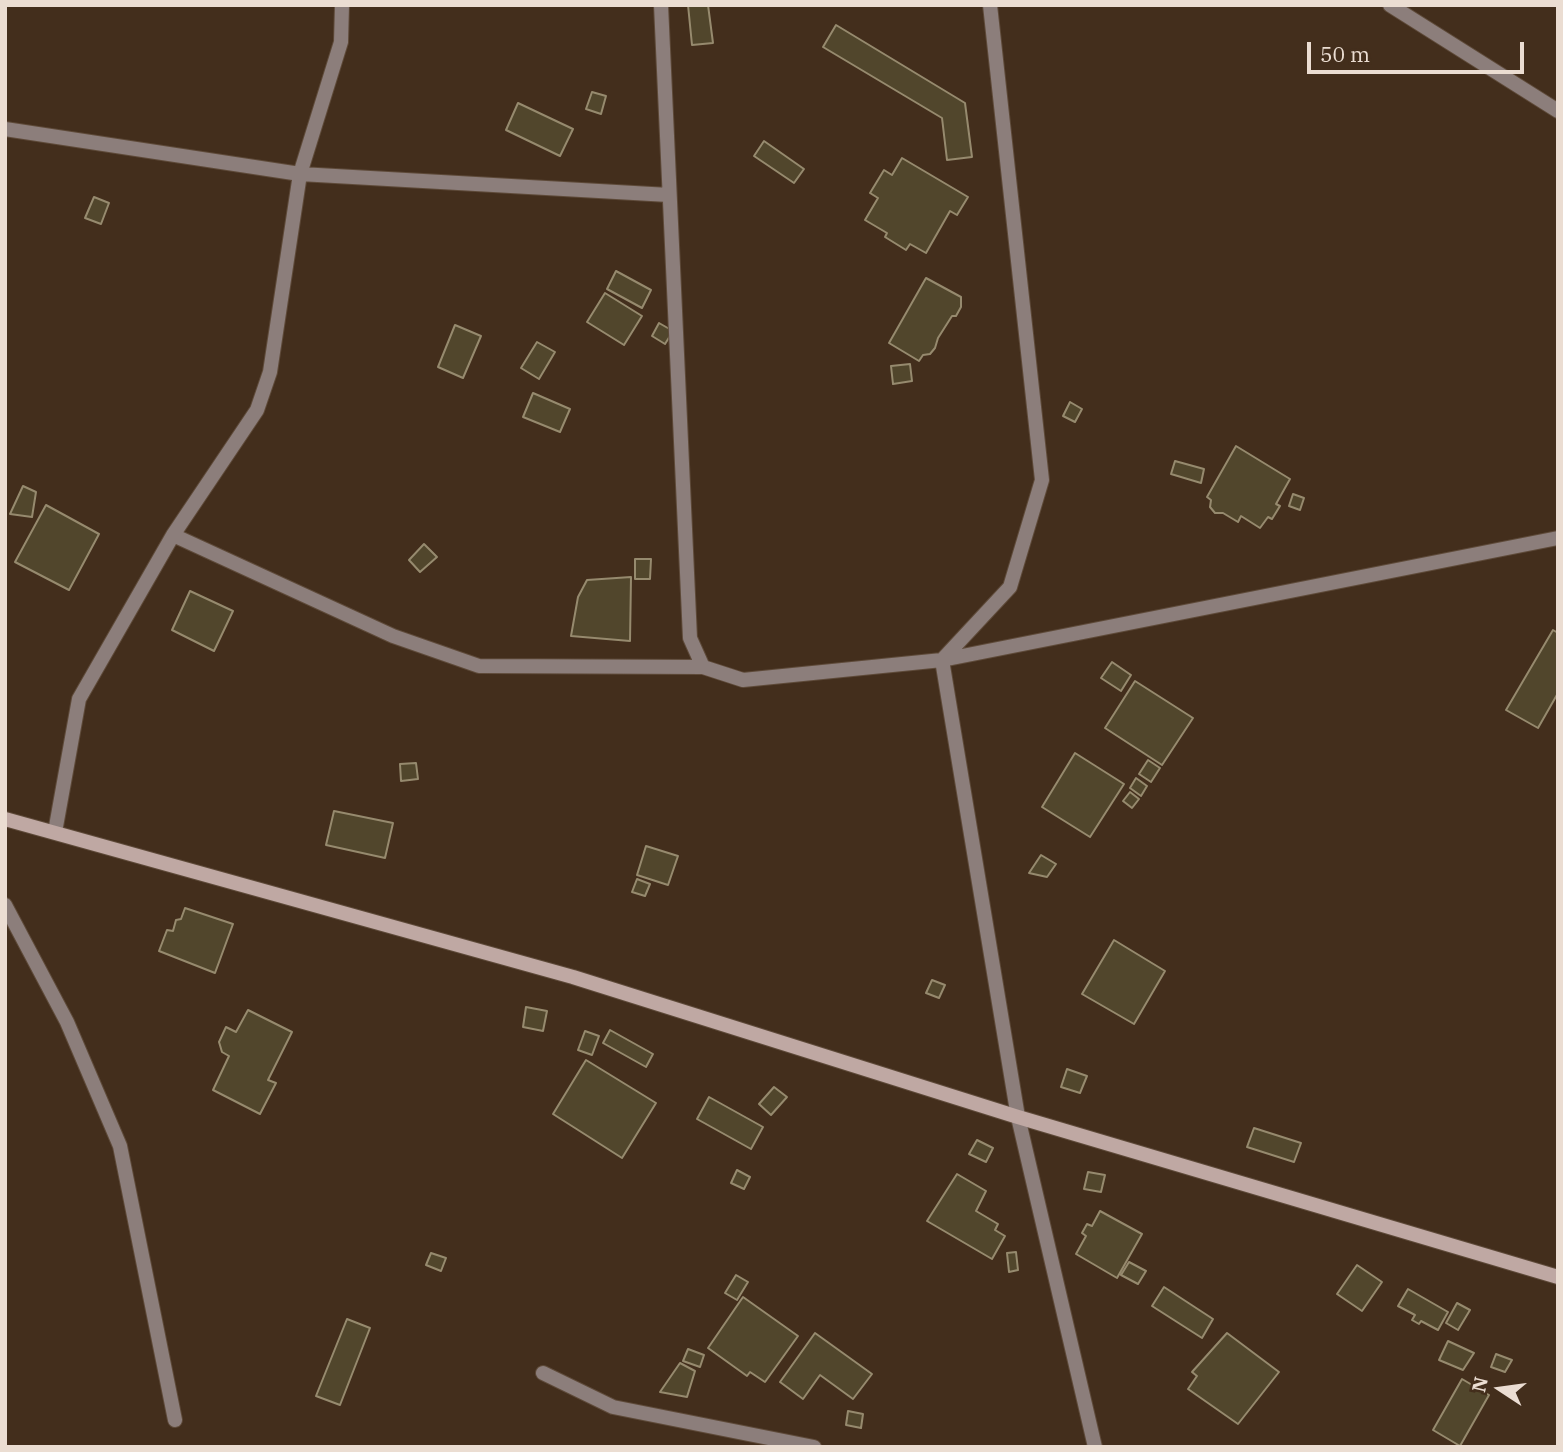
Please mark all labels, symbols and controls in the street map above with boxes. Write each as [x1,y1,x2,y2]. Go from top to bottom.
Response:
scale bar [1311,28,1528,72]
text: 50 m [1320,40,1370,68]
north arrow [1465,1354,1535,1424]
text: N [1466,1374,1493,1394]

